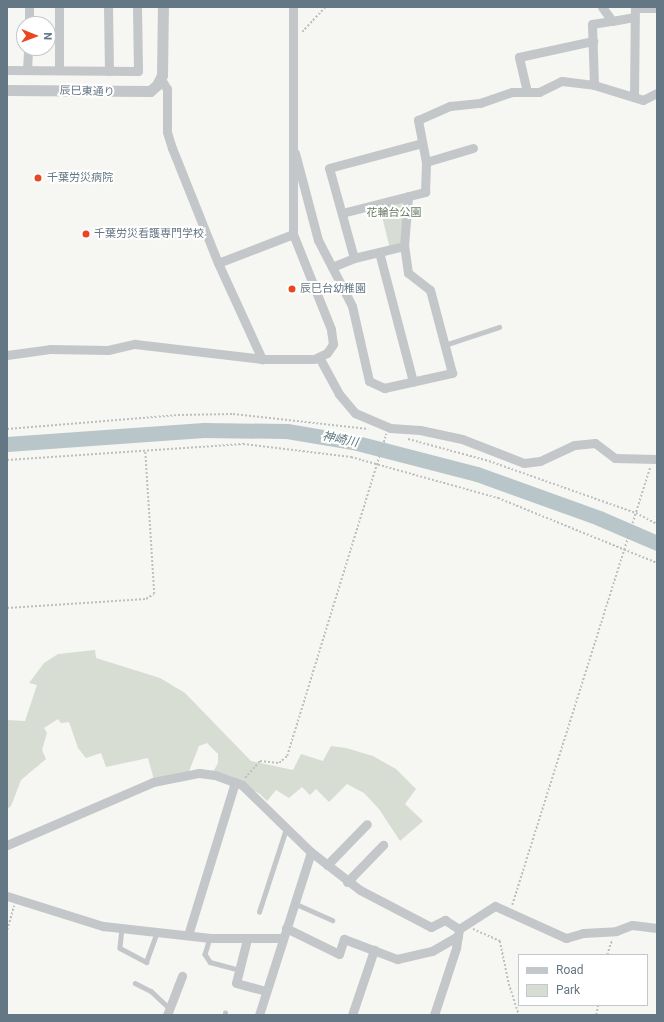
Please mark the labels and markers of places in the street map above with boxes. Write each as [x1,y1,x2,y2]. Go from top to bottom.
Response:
place label: 千葉労災病院 [47,171,113,185]
marker: 千葉労災病院 [32,172,44,184]
place label: 千葉労災看護専門学校 [94,227,204,241]
marker: 千葉労災看護専門学校 [81,229,91,239]
place label: 辰巳台幼稚園 [300,282,366,296]
marker: 辰巳台幼稚園 [287,284,297,294]

